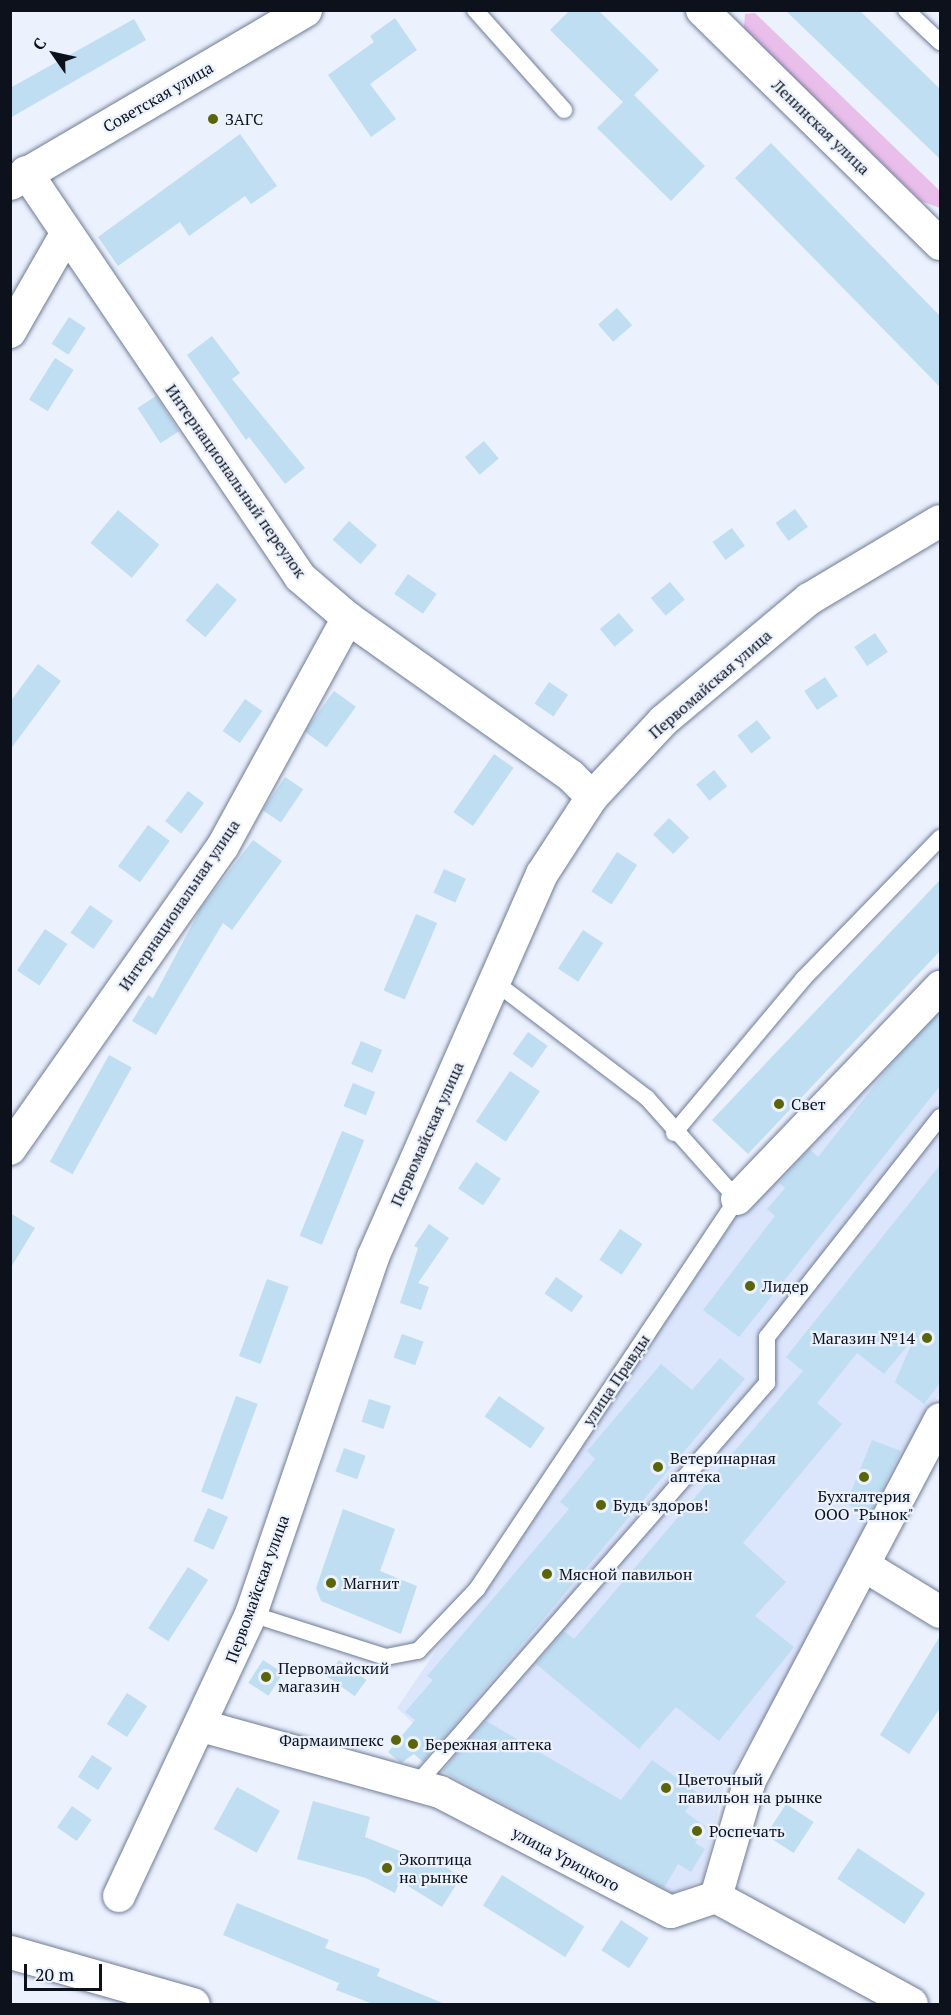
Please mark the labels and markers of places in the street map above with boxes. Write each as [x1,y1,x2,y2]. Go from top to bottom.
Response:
place label: ЗАГС [225,109,263,129]
marker: ЗАГС [206,112,220,126]
place label: Свет [791,1094,826,1114]
marker: Свет [772,1097,786,1111]
place label: Лидер [762,1276,809,1296]
marker: Лидер [743,1279,757,1293]
place label: Магазин №14 [812,1328,915,1348]
marker: Магазин №14 [920,1331,934,1345]
place label: Ветеринарная аптека [670,1448,776,1486]
marker: Ветеринарная аптека [651,1460,665,1474]
marker: Бухгалтерия ООО "Рынок" [857,1470,871,1484]
place label: Бухгалтерия ООО "Рынок" [814,1486,914,1524]
place label: Будь здоров! [613,1495,709,1515]
marker: Будь здоров! [594,1498,608,1512]
place label: Мясной павильон [559,1564,693,1584]
marker: Мясной павильон [540,1567,554,1581]
place label: Магнит [343,1573,399,1593]
marker: Магнит [324,1576,338,1590]
place label: Первомайский магазин [278,1658,389,1696]
marker: Первомайский магазин [259,1670,273,1684]
place label: Фармаимпекс [279,1730,384,1750]
marker: Фармаимпекс [389,1733,403,1747]
place label: Бережная аптека [425,1734,552,1754]
marker: Бережная аптека [406,1737,420,1751]
place label: Цветочный павильон на рынке [678,1769,822,1807]
marker: Цветочный павильон на рынке [659,1781,673,1795]
place label: Роспечать [709,1821,785,1841]
marker: Роспечать [690,1824,704,1838]
place label: Экоптица на рынке [399,1849,472,1887]
marker: Экоптица на рынке [380,1861,394,1875]

